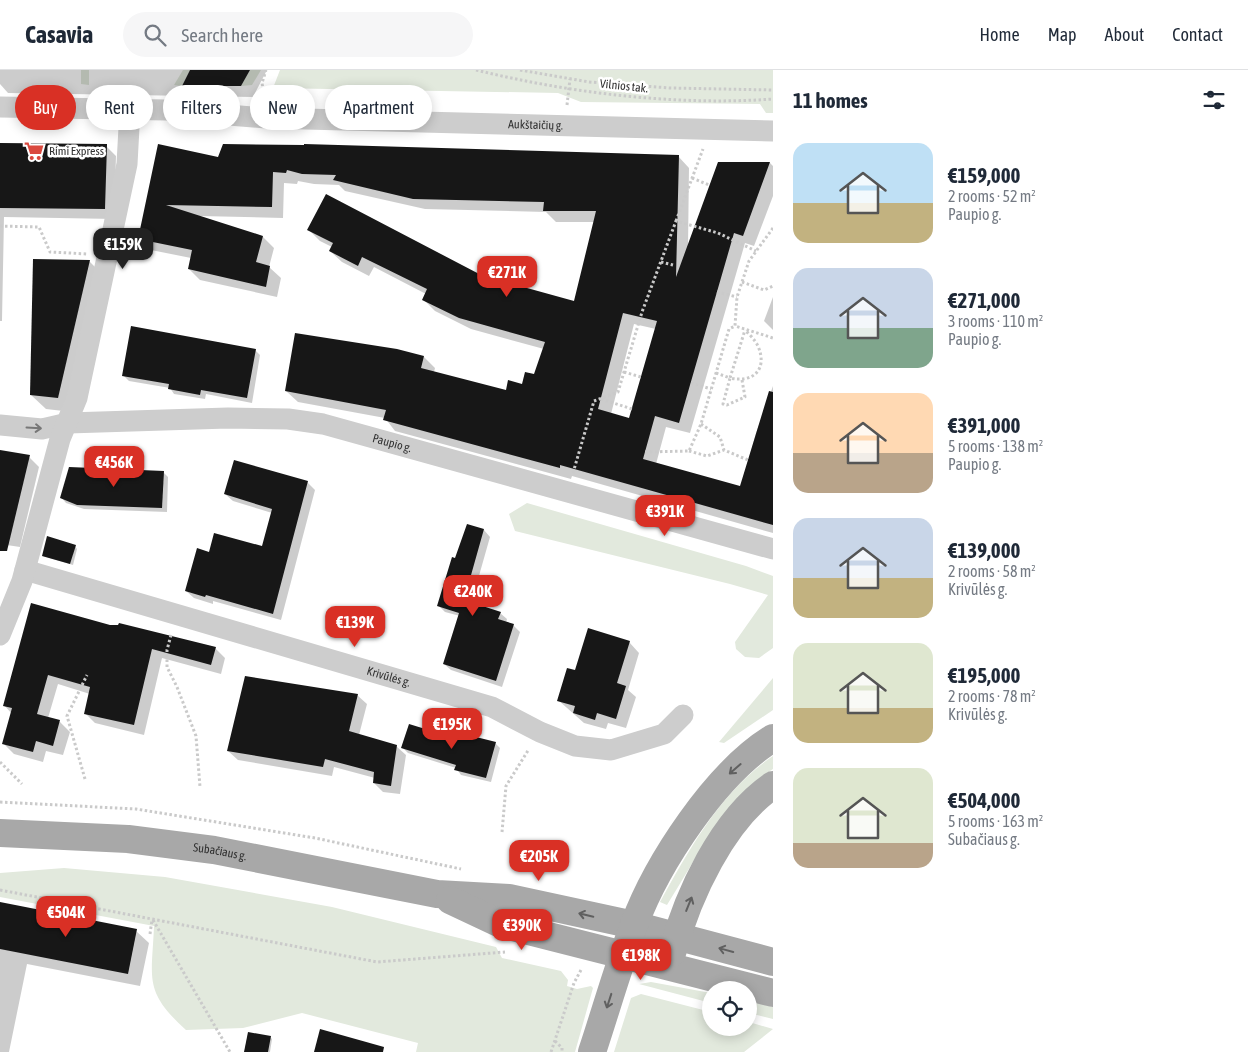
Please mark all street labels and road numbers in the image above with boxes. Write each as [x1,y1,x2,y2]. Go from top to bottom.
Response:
street label: Vilnios tak. [599,77,649,95]
street label: Aukštaičių g. [508,117,563,133]
street label: Paupio g. [371,431,413,455]
street label: Krivūlės g. [365,664,412,690]
street label: Subačiaus g. [192,840,248,863]

